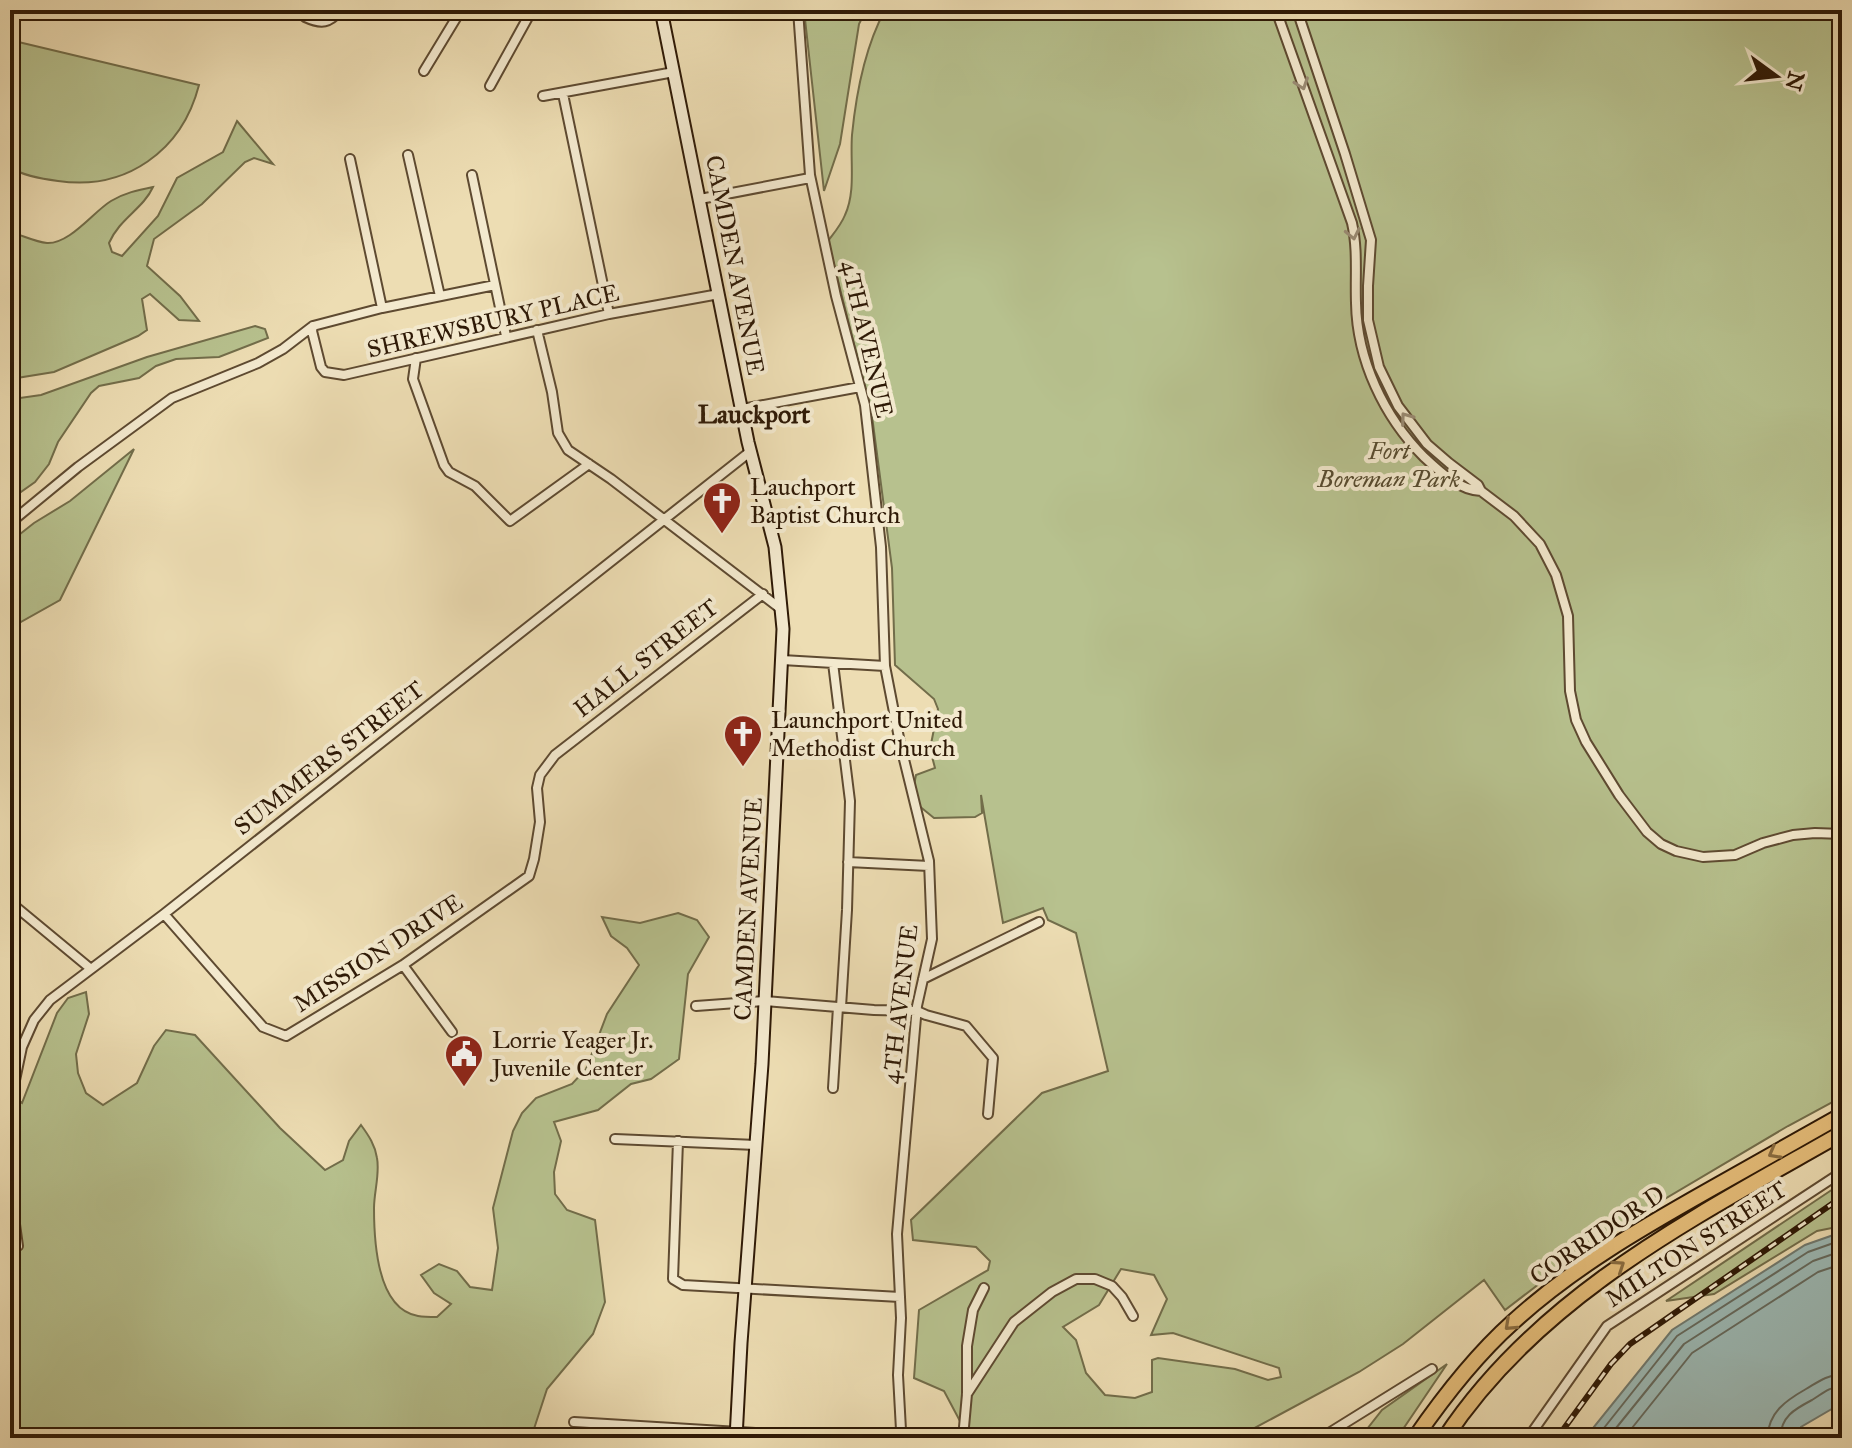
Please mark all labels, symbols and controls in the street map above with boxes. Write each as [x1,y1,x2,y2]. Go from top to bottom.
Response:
north arrow [1736,36,1816,116]
text: N [1779,69,1810,94]
one-way arrow [1293,76,1309,90]
street label: CAMDEN AVENUE [699,153,771,377]
one-way arrow [1344,226,1361,240]
street label: 4TH AVENUE [834,257,900,421]
street label: SHREWSBURY PLACE [364,277,622,365]
district label: Lauckport [698,398,811,430]
one-way arrow [1402,412,1416,427]
park label: Fort Boreman Park [1317,436,1461,494]
place label: Lauchport Baptist Church [750,472,900,530]
church icon: Lauchport Baptist Church [701,480,743,535]
street label: HALL STREET [568,592,724,724]
street label: SUMMERS STREET [228,674,430,842]
place label: Launchport United Methodist Church [771,705,963,763]
church icon: Launchport United Methodist Church [722,713,764,768]
street label: CAMDEN AVENUE [727,797,769,1021]
street label: MISSION DRIVE [288,887,468,1019]
street label: 4TH AVENUE [875,923,925,1085]
place label: Lorrie Yeager Jr. Juvenile Center [489,1025,653,1083]
public building icon: Lorrie Yeager Jr. Juvenile Center [443,1033,485,1088]
one-way arrow [1768,1143,1783,1159]
street label: MILTON STREET [1600,1174,1792,1314]
street label: CORRIDOR D [1524,1179,1670,1291]
one-way arrow [1610,1261,1624,1276]
one-way arrow [1505,1316,1519,1331]

